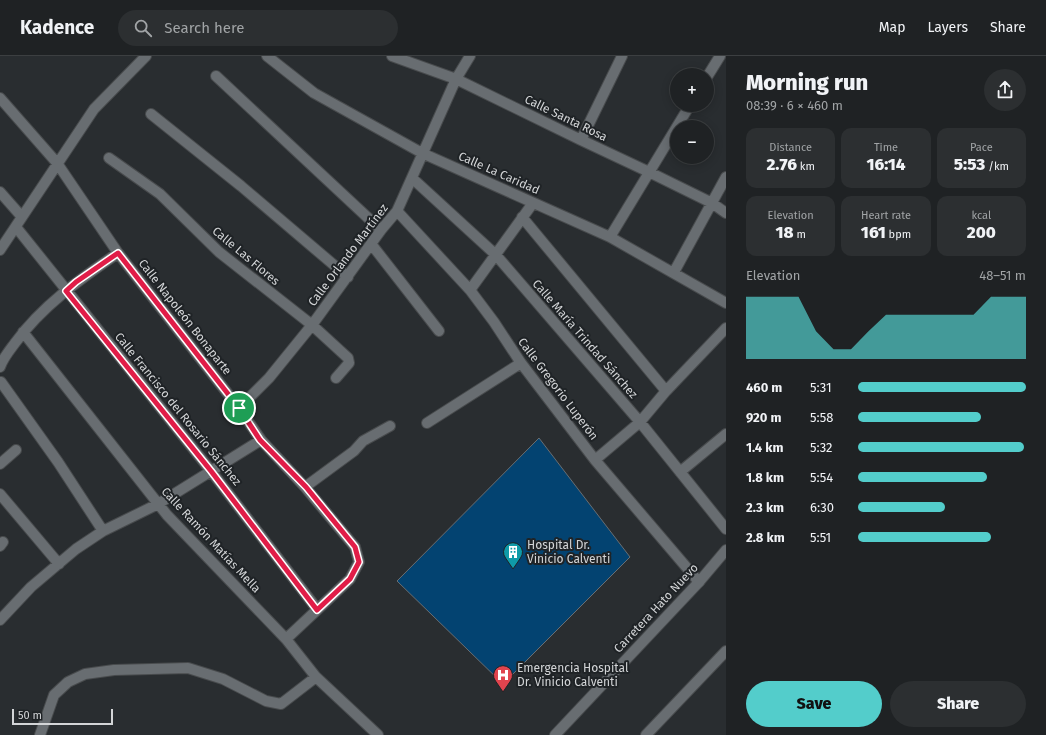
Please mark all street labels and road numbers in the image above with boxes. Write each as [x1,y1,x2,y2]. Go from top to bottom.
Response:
street label: Calle Santa Rosa [523,92,609,144]
street label: Calle La Caridad [456,149,542,197]
street label: Calle Orlando Martínez [305,201,391,309]
street label: Calle Las Flores [210,224,283,288]
street label: Calle Napoleón Bonaparte [136,257,234,377]
street label: Calle María Trindad Sánchez [530,277,640,401]
street label: Calle Francisco del Rosario Sánchez [112,330,244,488]
street label: Calle Gregorio Luperón [515,335,601,443]
street label: Calle Ramón Matías Mella [158,484,264,596]
street label: Carretera Hato Nuevo [611,561,701,655]

